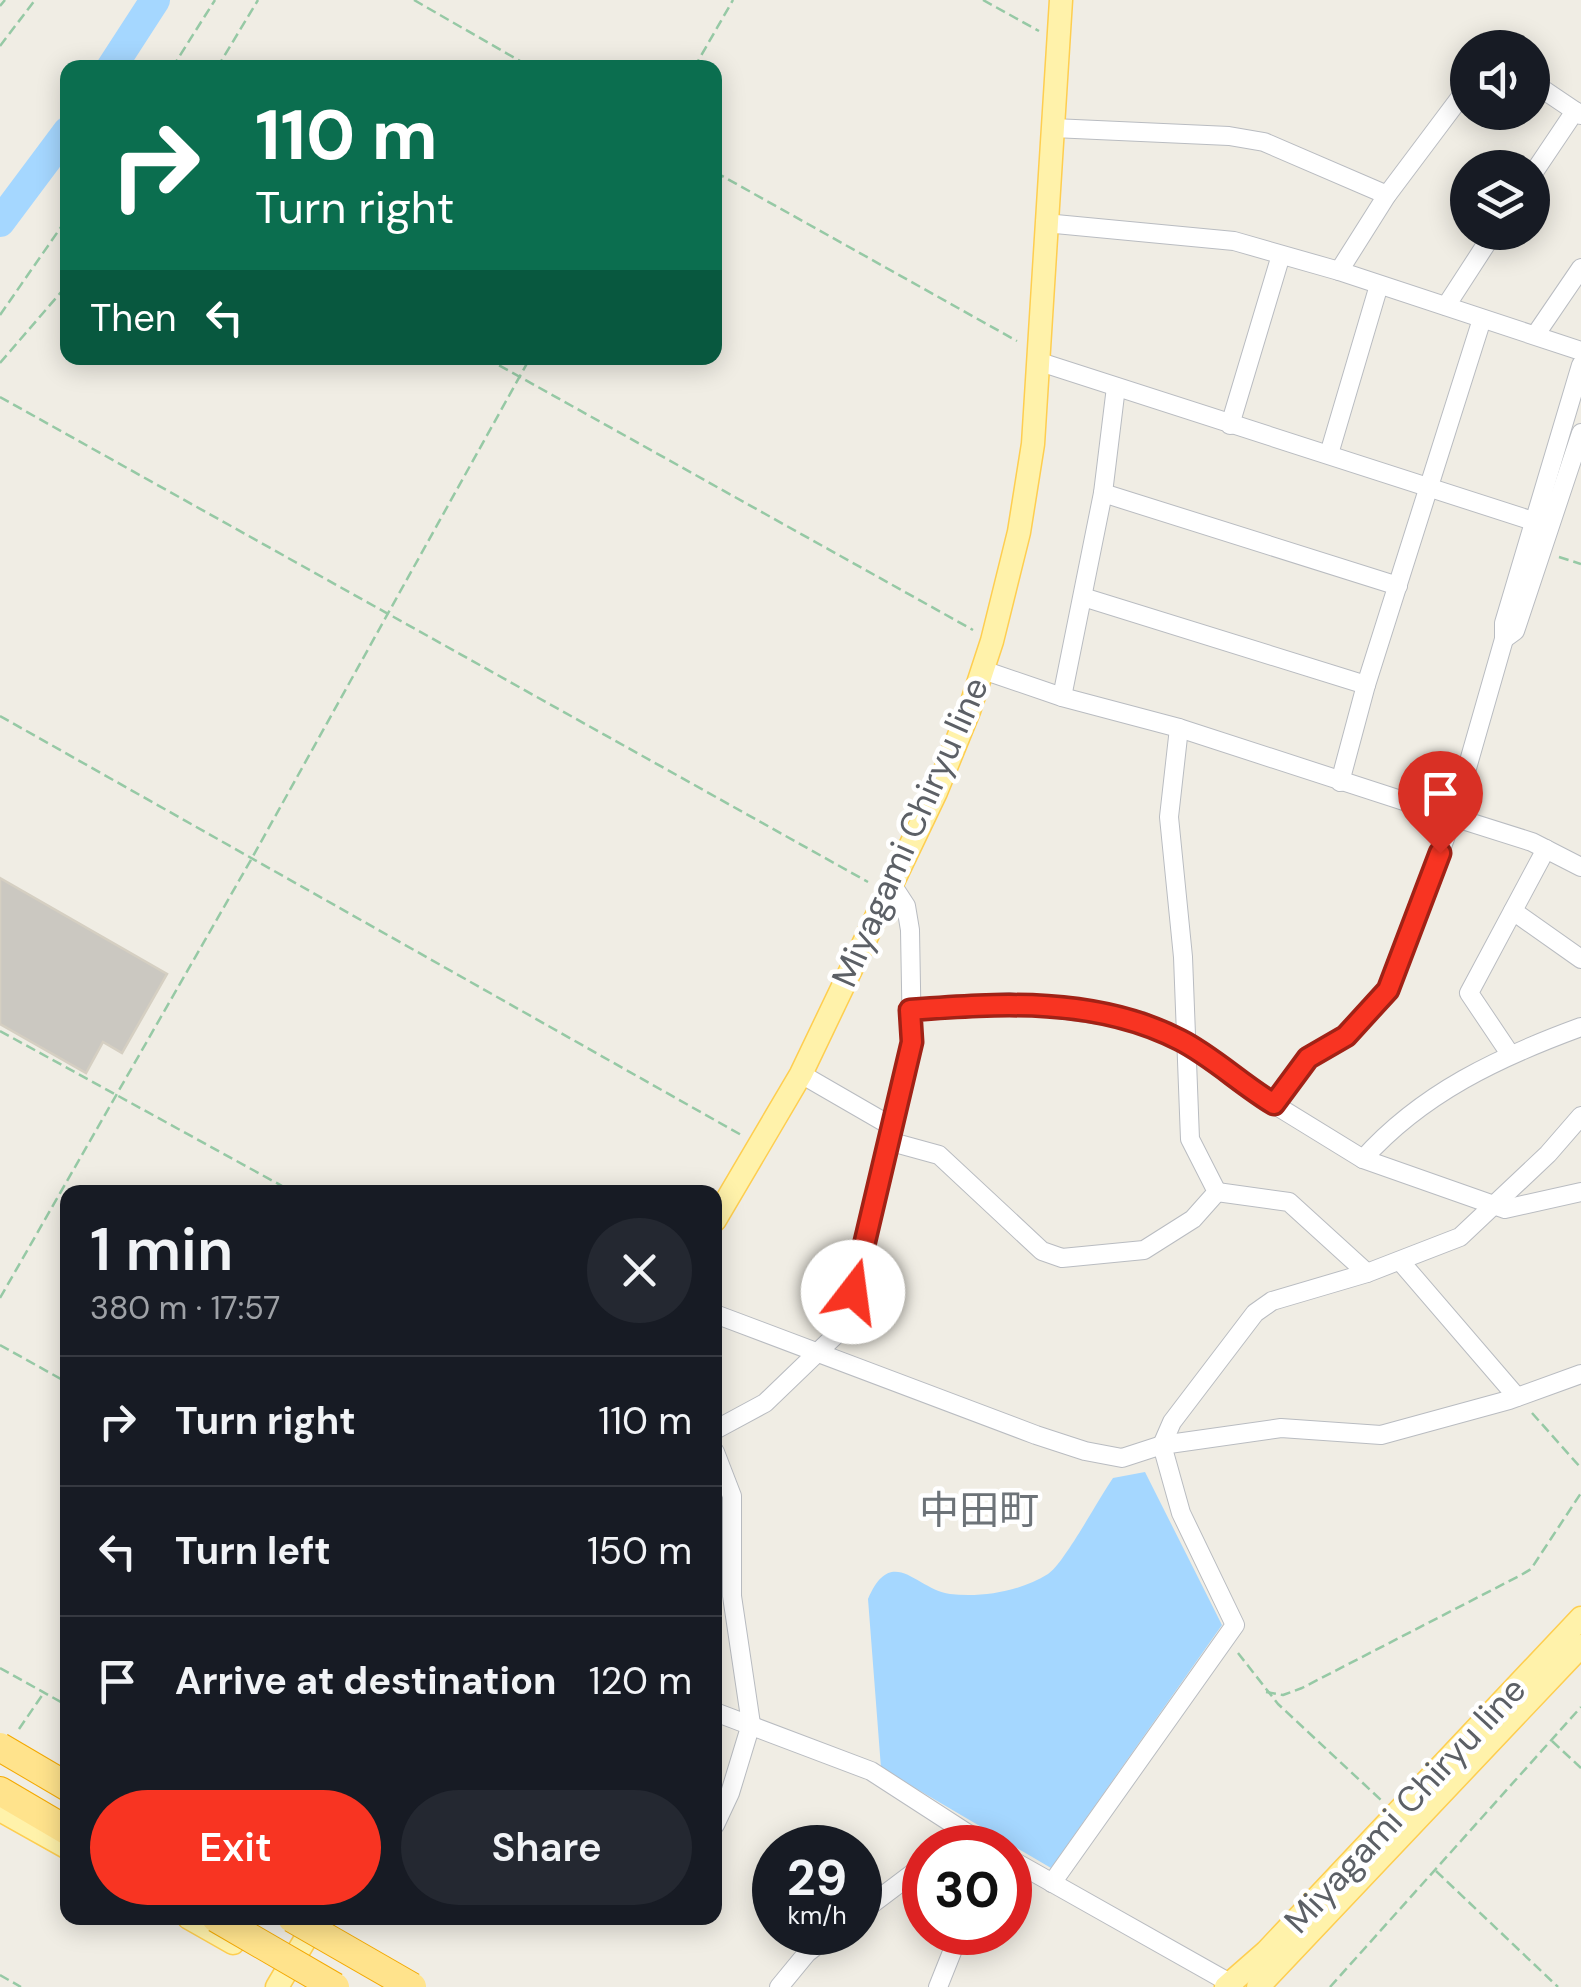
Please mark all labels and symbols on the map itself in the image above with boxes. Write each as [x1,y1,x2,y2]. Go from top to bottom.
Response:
street label: Miyagami Chiryu line [821,670,999,994]
pin [1398,751,1483,854]
position arrow [801,1240,905,1344]
district label: 中田町 [919,1484,1039,1536]
street label: Miyagami Chiryu line [1274,1667,1536,1943]
speed limit sign: 30 [902,1825,1032,1955]

